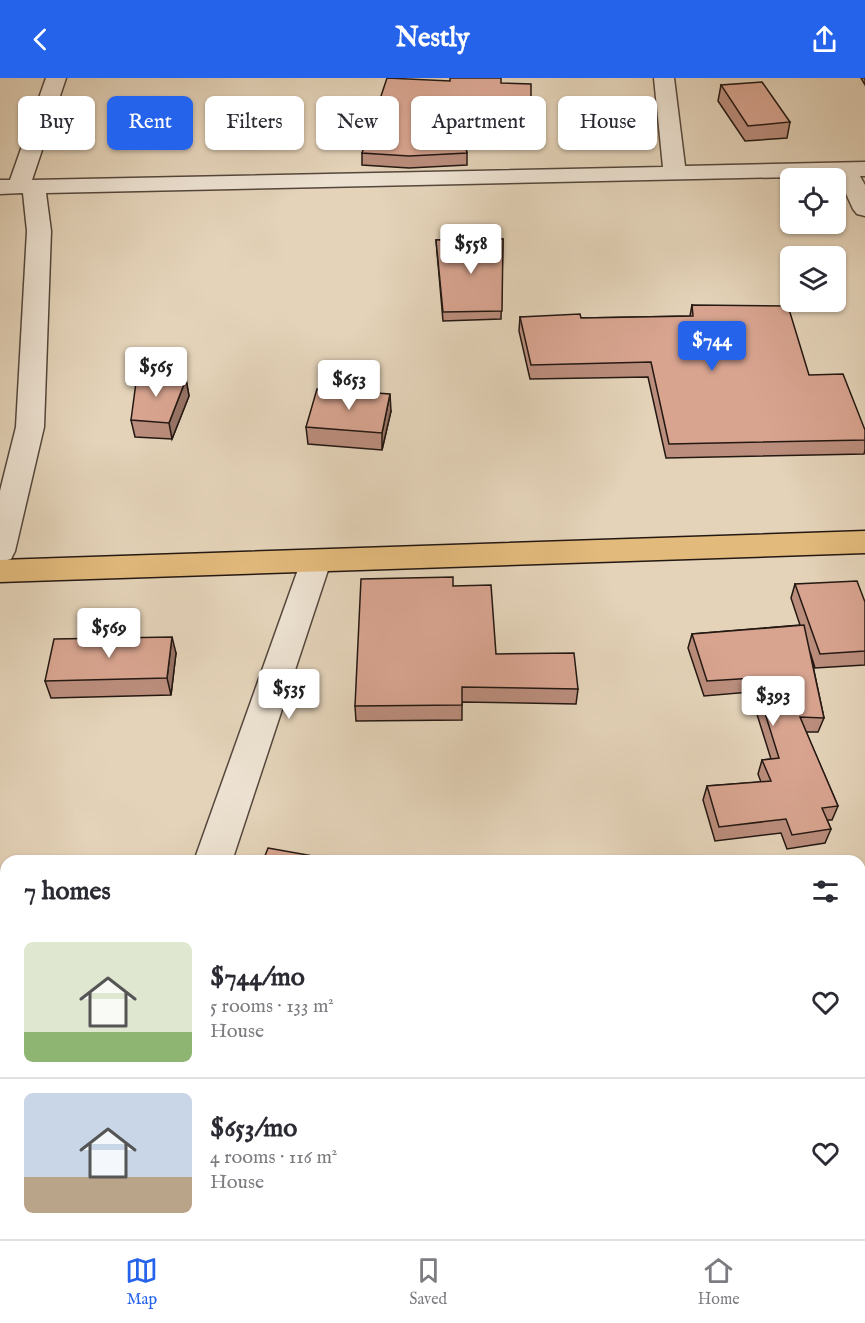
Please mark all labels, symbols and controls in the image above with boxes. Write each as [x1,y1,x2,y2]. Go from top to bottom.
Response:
text: Nestly [395,22,470,56]
icon: back [24,23,57,56]
icon: share [808,23,841,56]
chip: Buy [18,96,95,150]
chip: Rent [107,96,193,150]
chip: Filters [205,96,304,150]
chip: New [316,96,399,150]
chip: Apartment [411,96,546,150]
chip: House [558,96,657,150]
map controls [780,168,846,312]
button: locate [780,168,846,234]
pin: $558 [435,224,507,275]
text: $558 [454,231,488,256]
button: layers [780,246,846,312]
pin: $744 [676,321,748,372]
text: $744 [692,328,732,353]
pin: $565 [120,347,192,398]
text: $565 [139,354,173,379]
pin: $653 [313,360,385,411]
text: $653 [332,367,366,392]
pin: $569 [73,608,145,659]
text: $569 [91,615,127,640]
pin: $535 [253,669,325,720]
text: $535 [272,676,306,701]
pin: $393 [737,676,809,727]
text: $393 [756,683,790,708]
text: 7 homes [24,875,111,908]
icon: filters [809,875,842,908]
text: $744/mo [210,961,305,994]
icon: home [72,966,144,1038]
icon: heart [809,986,842,1019]
text: 5 rooms · 133 m² [210,994,334,1019]
text: House [210,1019,264,1044]
text: $653/mo [210,1112,297,1145]
icon: home [72,1117,144,1189]
icon: heart [809,1137,842,1170]
text: 4 rooms · 116 m² [210,1145,337,1170]
text: House [210,1170,264,1195]
tab: Map [125,1254,158,1310]
tab: Saved [409,1254,447,1310]
tab: Home [698,1254,740,1310]

